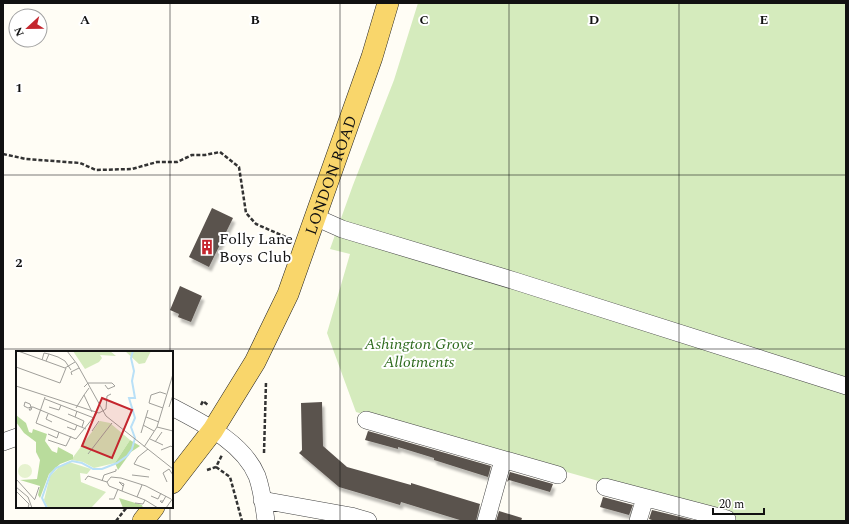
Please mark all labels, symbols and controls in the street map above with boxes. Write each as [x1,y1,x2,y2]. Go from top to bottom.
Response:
north arrow [8,8,48,48]
text: A [80,10,90,30]
text: B [250,10,260,30]
text: C [419,10,429,30]
text: D [589,10,599,30]
text: E [760,10,769,30]
text: N [10,24,29,39]
text: 1 [15,78,23,98]
street label: LONDON ROAD [299,112,363,238]
place label: Folly Lane Boys Club [219,227,293,269]
building icon: Folly Lane Boys Club [198,238,216,256]
text: 2 [15,253,23,273]
park label: Ashington Grove Allotments [363,332,474,374]
inset map [16,351,173,508]
scale bar [713,490,764,516]
text: 20 m [719,495,744,514]

